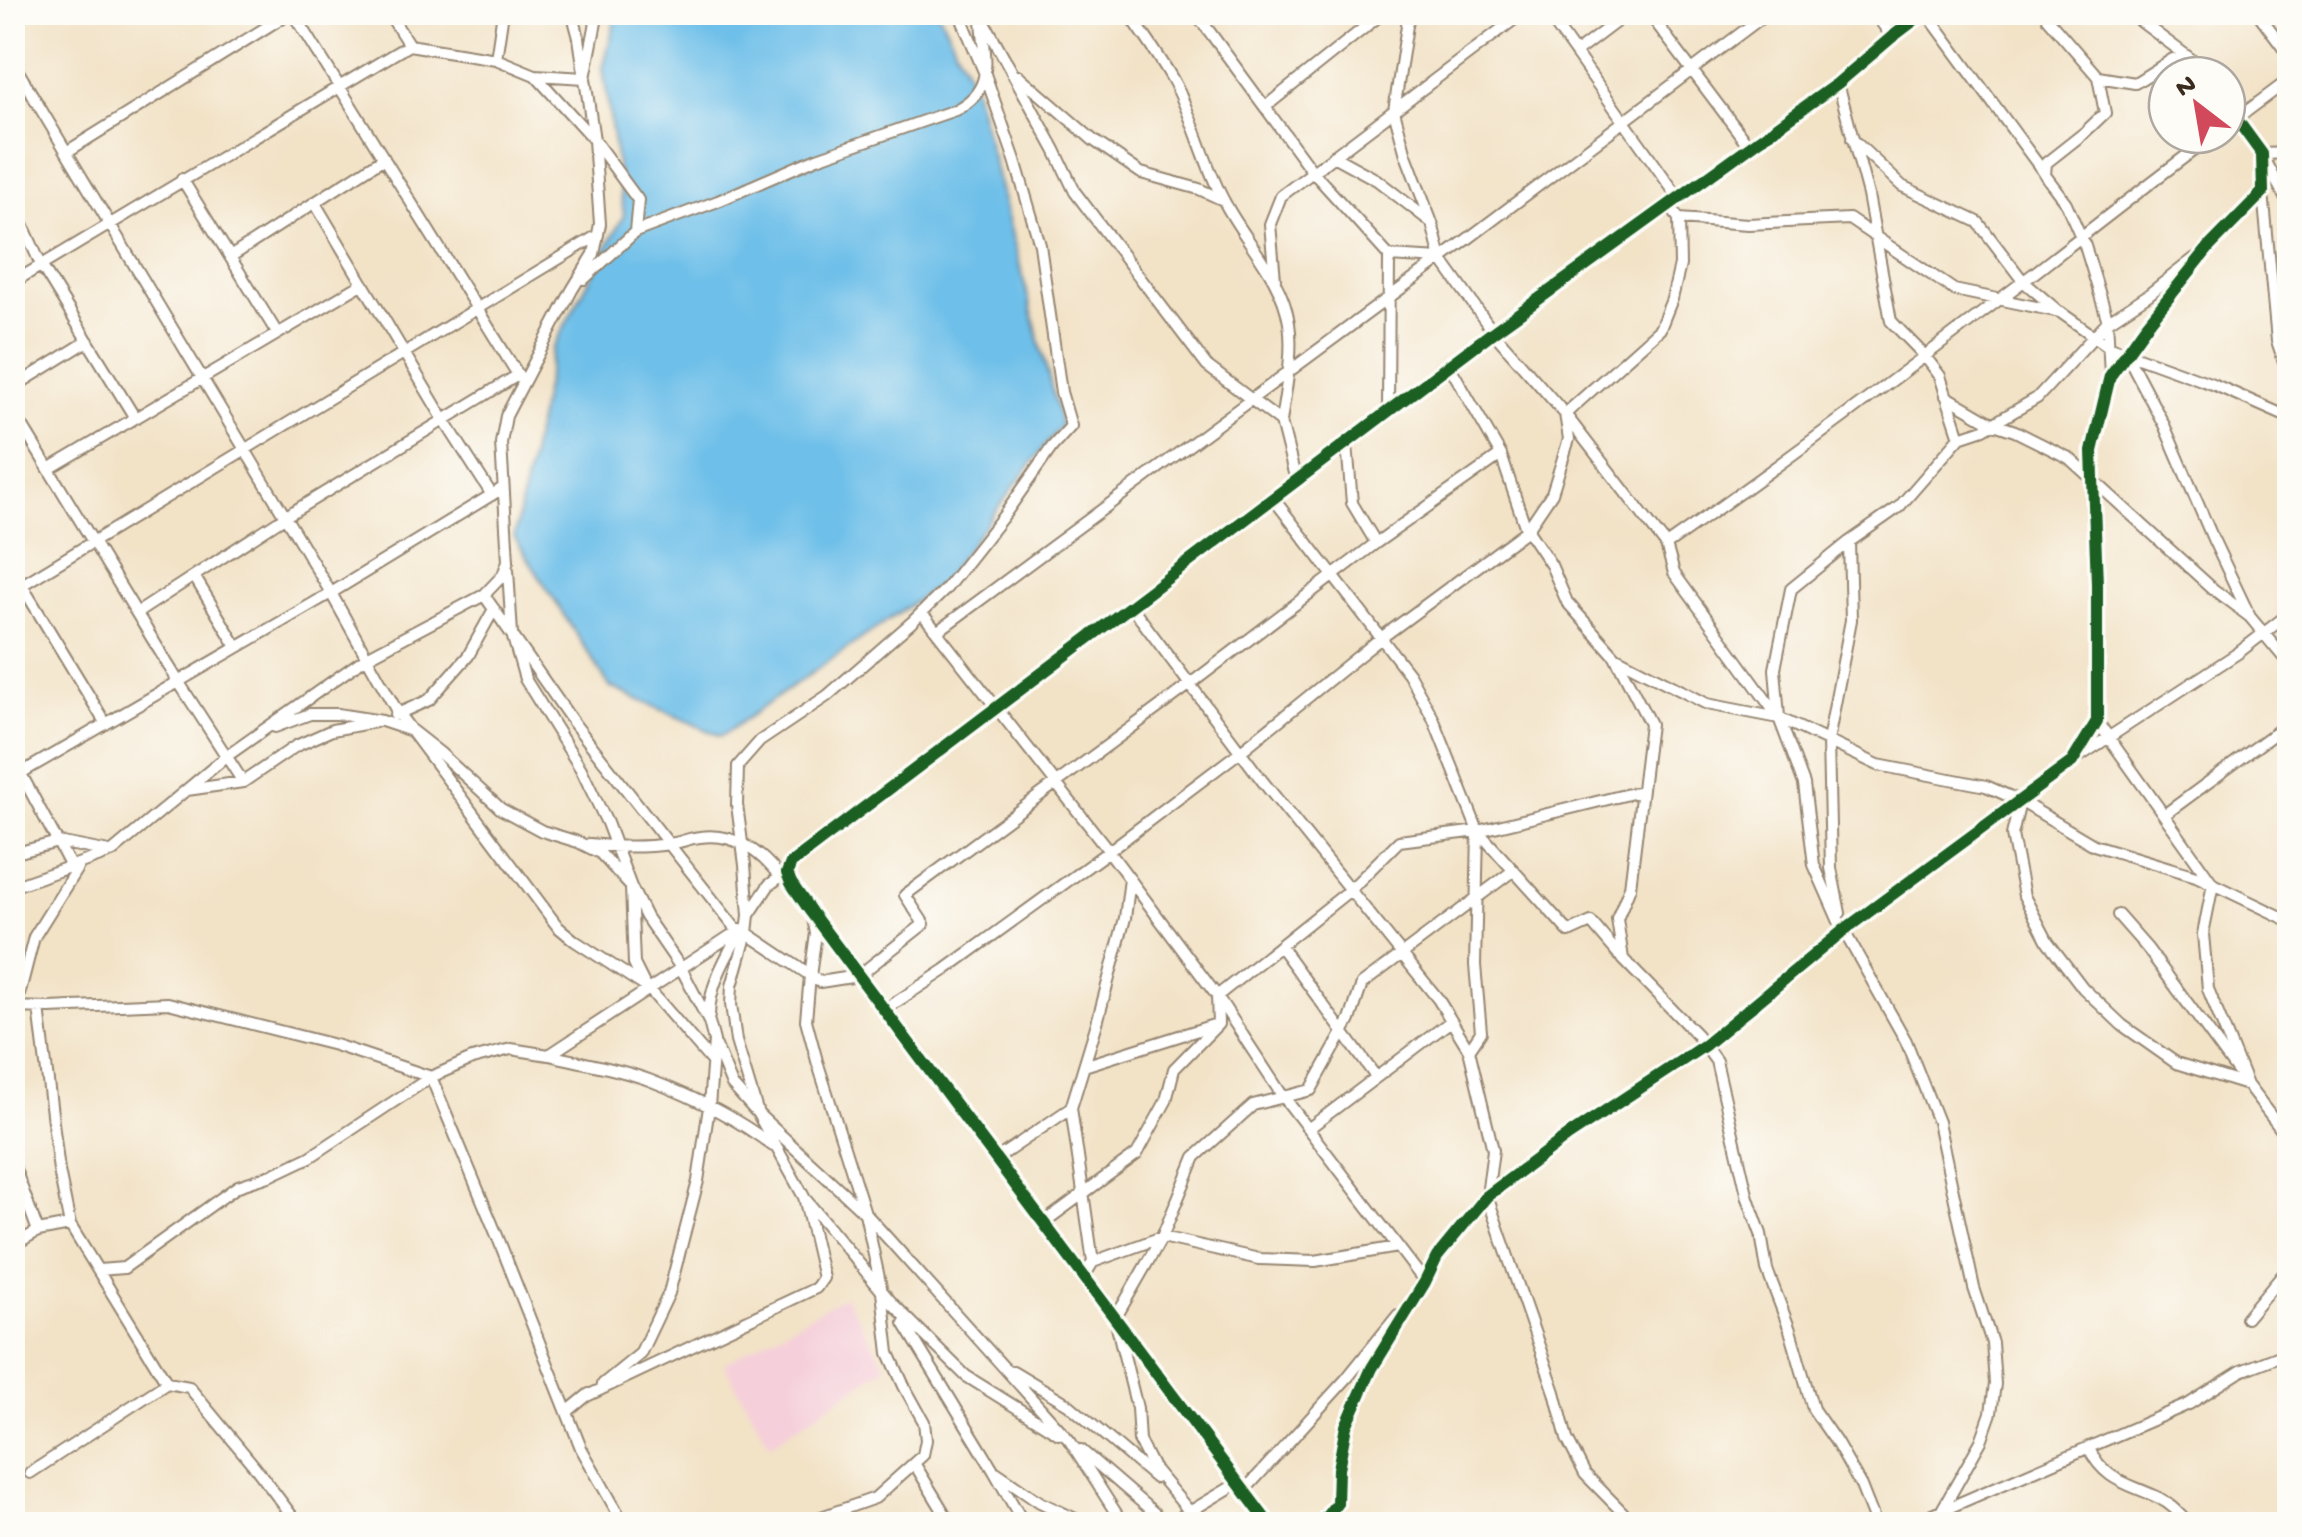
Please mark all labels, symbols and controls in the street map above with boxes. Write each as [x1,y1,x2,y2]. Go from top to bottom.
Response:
north arrow [2147,55,2247,155]
text: N [2170,69,2203,106]

